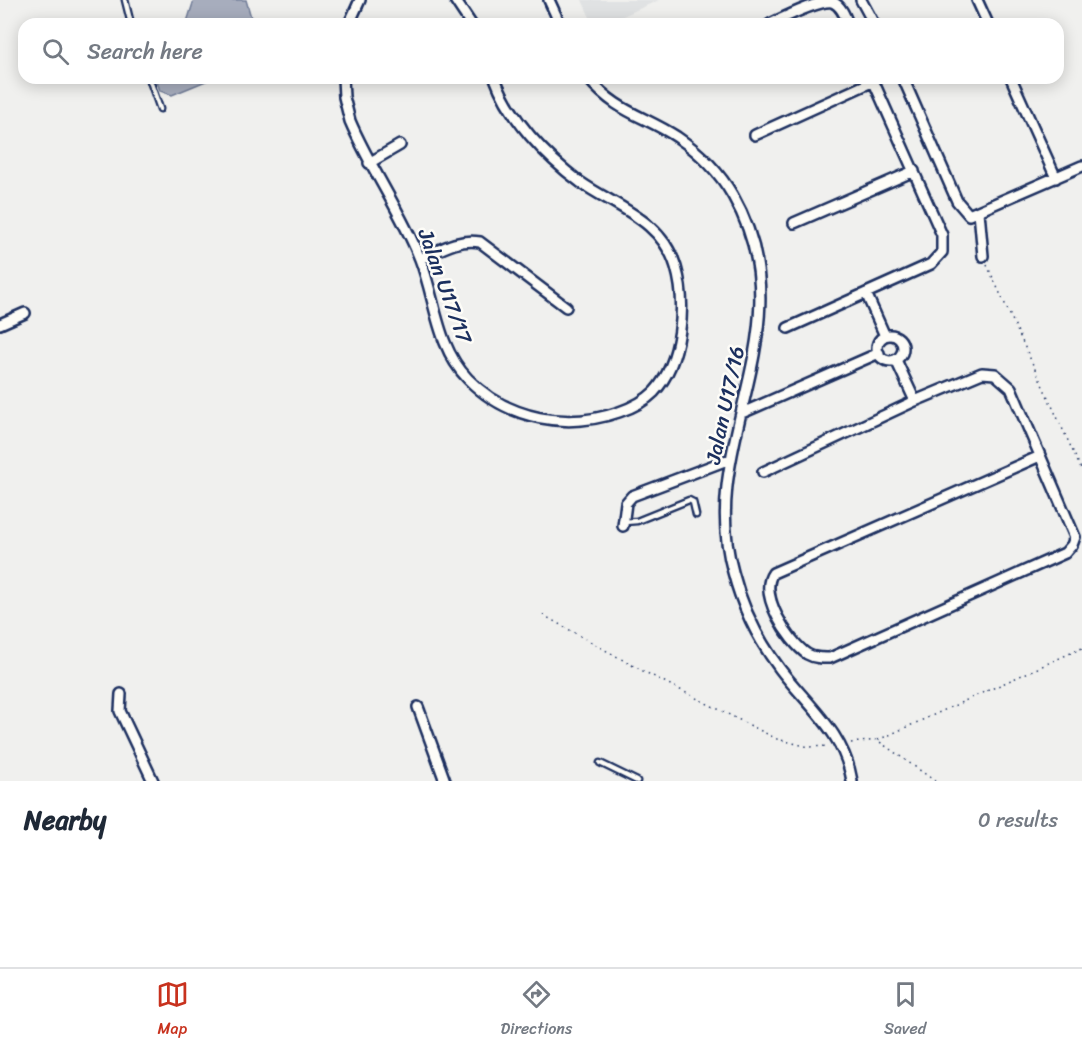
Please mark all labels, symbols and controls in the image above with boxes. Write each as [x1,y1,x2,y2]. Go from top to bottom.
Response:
search box [18,18,1064,84]
text: Search here [87,32,203,71]
icon: search [39,35,72,68]
street label: Jalan U17/17 [406,222,484,351]
street label: Jalan U17/16 [694,342,756,469]
text: Nearby [24,797,106,843]
text: 0 results [978,803,1058,838]
tab: Map [156,978,189,1043]
tab: Directions [501,978,572,1043]
tab: Saved [884,978,926,1043]

